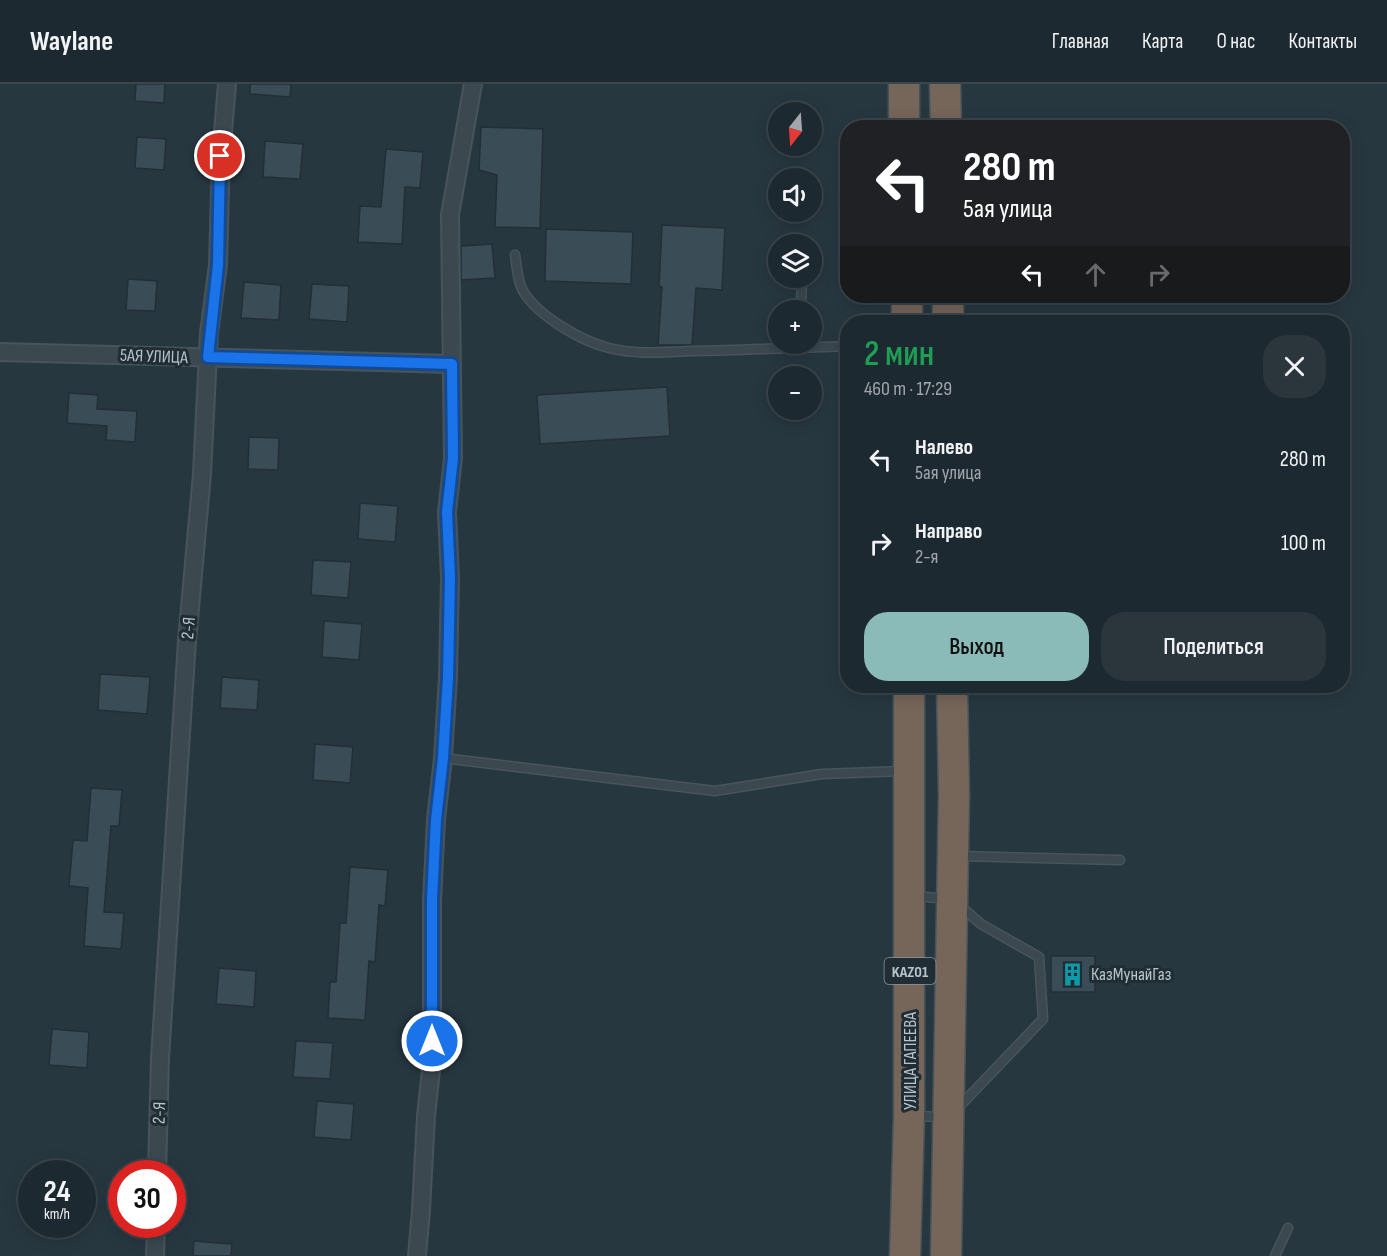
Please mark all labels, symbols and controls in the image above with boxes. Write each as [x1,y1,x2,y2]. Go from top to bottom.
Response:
text: Waylane [30,25,113,58]
text: Главная [1052,29,1109,54]
text: Карта [1142,29,1183,54]
text: О нас [1216,29,1255,54]
text: Контакты [1288,29,1357,54]
north arrow [768,102,822,156]
map controls [768,102,822,420]
pin [194,130,245,181]
icon: arrive [203,139,236,172]
text: 280 m [963,142,1056,193]
icon: left [864,144,942,222]
button: sound [768,168,822,222]
text: 5ая улица [963,193,1053,225]
button: layers [768,234,822,288]
icon: left [1016,258,1049,291]
icon: ahead [1079,258,1112,291]
icon: right [1142,258,1175,291]
button: + [768,300,822,354]
text: 2 мин [864,333,934,376]
button: close [1263,335,1326,398]
street label: 5АЯ УЛИЦА [120,345,189,368]
button: − [768,366,822,420]
text: 460 m · 17:29 [864,377,952,401]
text: Налево [915,434,973,461]
icon: left [864,443,897,476]
text: 280 m [1280,446,1326,473]
text: 5ая улица [915,461,981,485]
text: Направо [915,518,982,545]
icon: right [864,527,897,560]
text: 100 m [1281,530,1326,557]
text: 2-я [915,545,938,569]
button: Выход [864,612,1089,681]
button: Поделиться [1101,612,1326,681]
street label: 2-Я [177,616,200,640]
road number: KАZ01 [884,958,936,984]
building icon: КазМунайГаз [1060,961,1086,987]
place label: КазМунайГаз [1091,964,1172,985]
position arrow [400,1009,464,1073]
street label: УЛИЦА ГАПЕЕВА [900,1012,921,1110]
street label: 2-Я [149,1101,170,1125]
speed limit sign: 30 [108,1160,186,1238]
text: 24 [44,1174,70,1210]
text: km/h [44,1205,70,1224]

